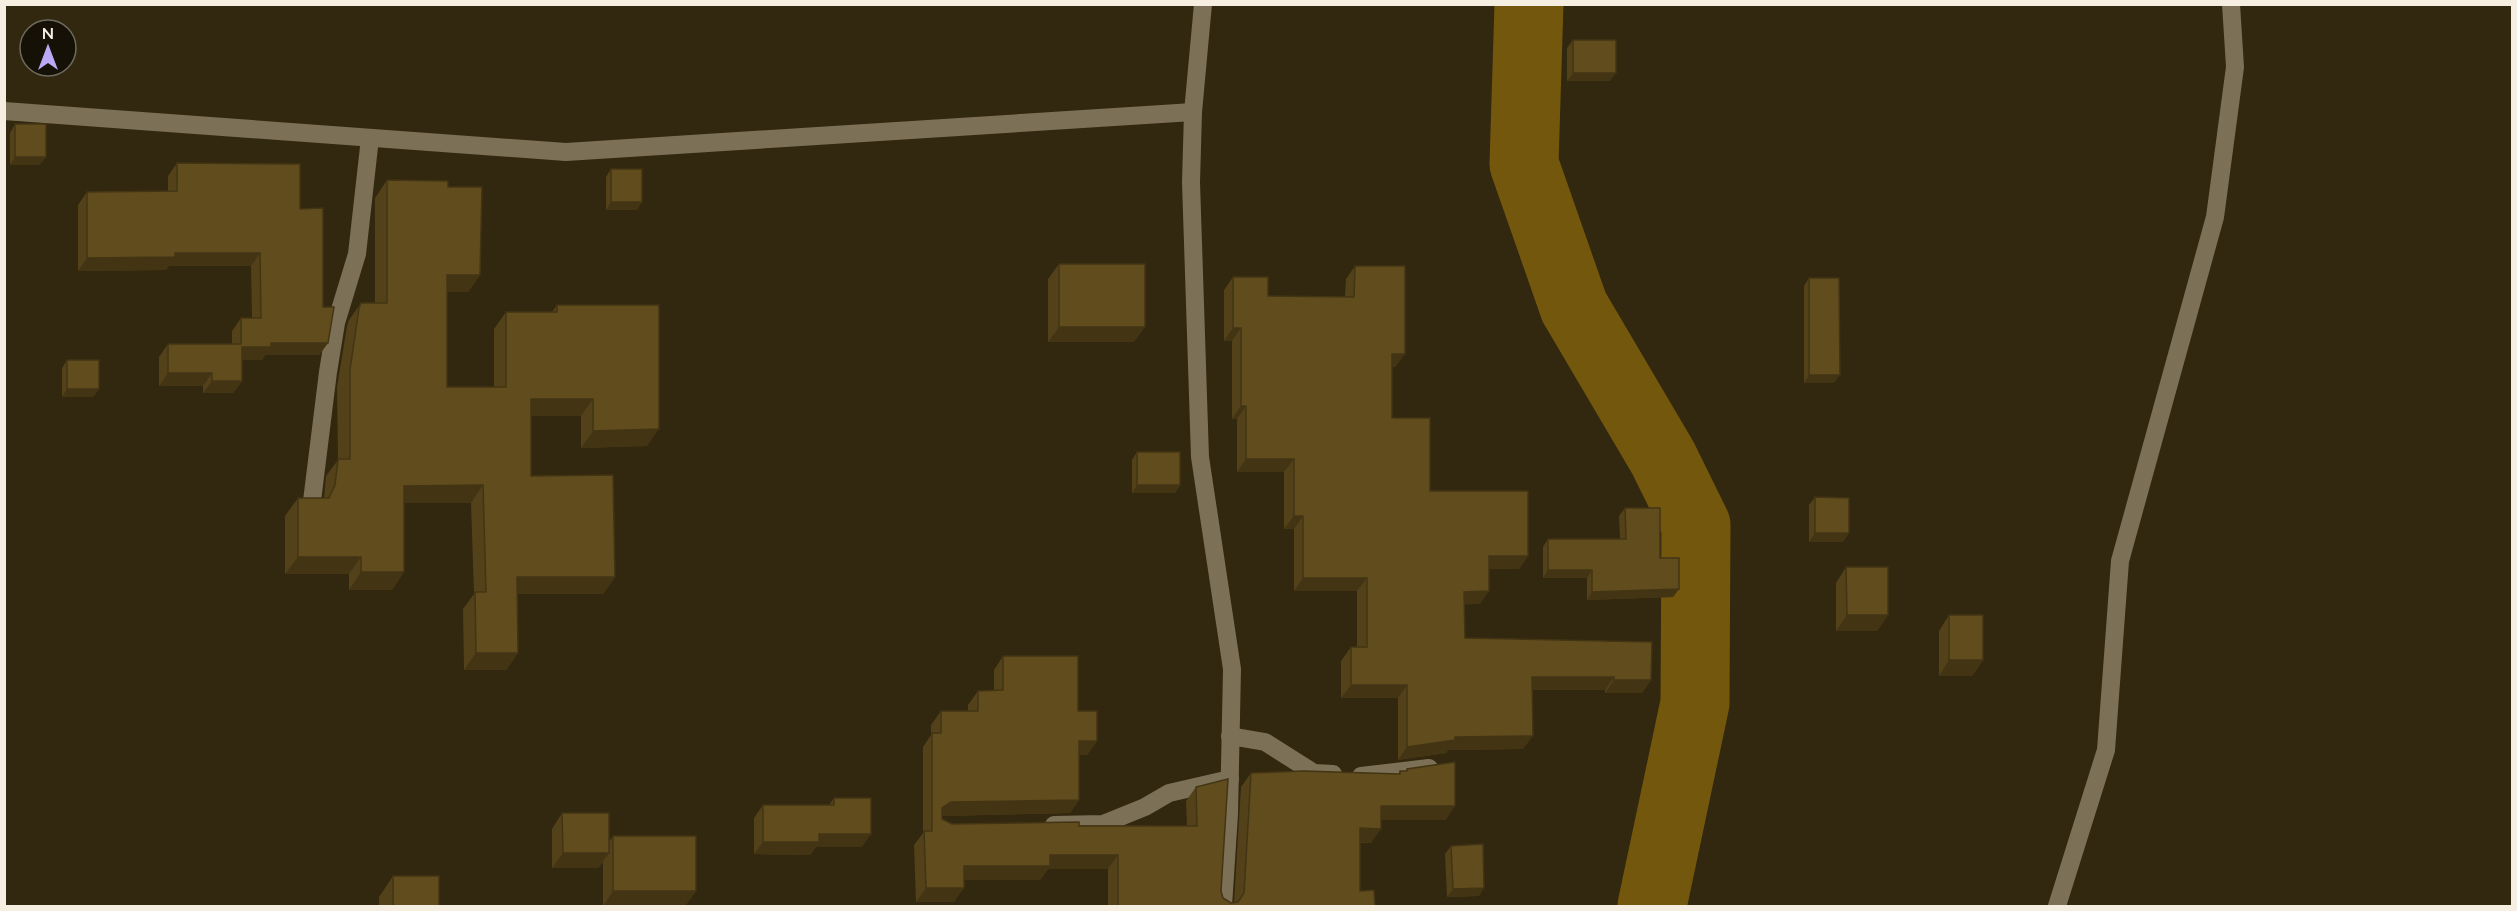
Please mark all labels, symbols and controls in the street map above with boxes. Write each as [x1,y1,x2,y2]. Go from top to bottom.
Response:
north arrow [18,18,78,78]
text: N [42,23,54,42]

